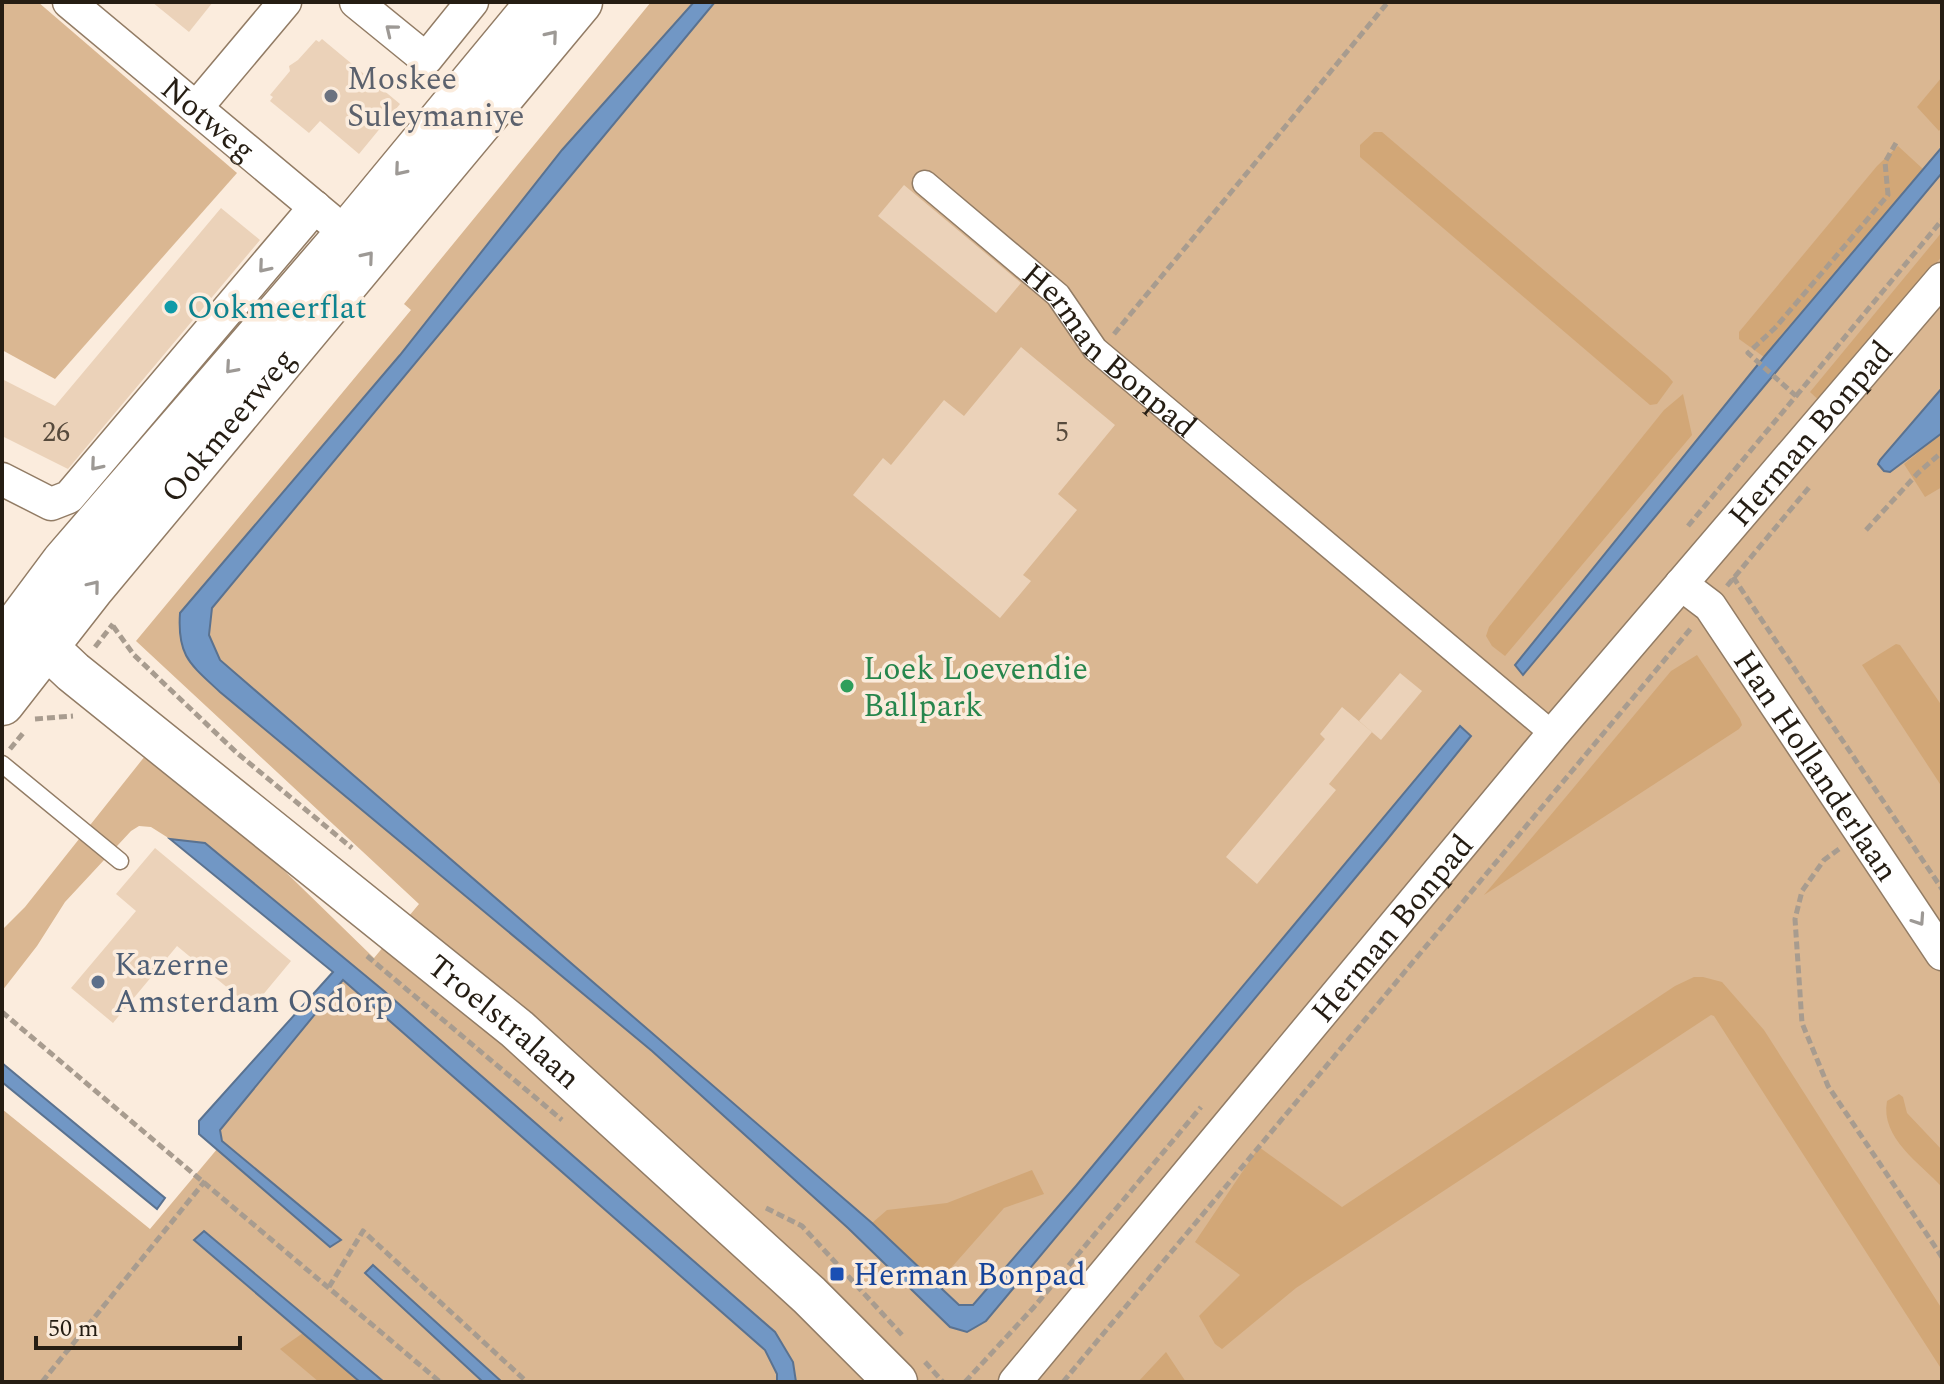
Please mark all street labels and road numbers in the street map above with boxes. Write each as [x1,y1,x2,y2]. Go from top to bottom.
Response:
street label: Notweg [149,65,266,174]
street label: Herman Bonpad [1010,251,1207,451]
street label: Herman Bonpad [1717,330,1906,539]
street label: Ookmeerweg [149,338,308,514]
street label: Han Hollanderlaan [1720,640,1910,892]
street label: Herman Bonpad [1300,824,1486,1034]
street label: Troelstralaan [416,943,591,1102]

